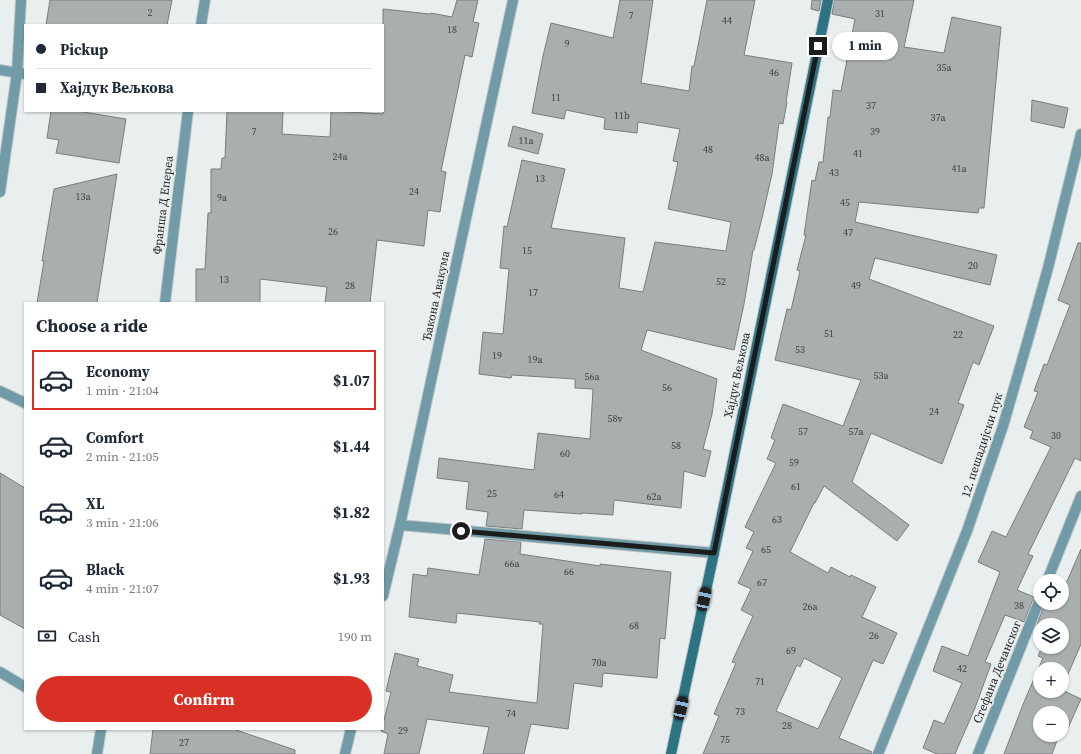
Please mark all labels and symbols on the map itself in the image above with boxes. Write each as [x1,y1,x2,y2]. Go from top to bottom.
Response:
house number: 2 [148,6,153,19]
house number: 31 [875,7,885,20]
house number: 7 [629,9,634,22]
house number: 44 [722,14,732,27]
house number: 18 [447,23,457,36]
callout: 1 min [832,32,898,60]
house number: 9 [565,37,570,50]
route end [809,37,827,55]
house number: 35a [936,61,952,74]
house number: 46 [769,66,779,79]
house number: 11 [551,91,561,104]
house number: 37 [866,99,876,112]
house number: 11b [614,109,630,122]
house number: 37a [930,111,946,124]
house number: 7 [252,125,257,138]
house number: 39 [870,125,880,138]
house number: 11a [518,134,534,147]
house number: 48 [703,143,713,156]
house number: 41 [853,147,863,160]
house number: 24a [332,150,348,163]
house number: 48a [754,151,770,164]
street label: Франша Д Епереа [149,154,177,255]
house number: 41a [951,162,967,175]
house number: 43 [829,166,839,179]
house number: 13 [535,172,545,185]
house number: 24 [409,185,419,198]
house number: 13a [75,190,91,203]
house number: 9a [217,191,228,204]
house number: 45 [840,196,850,209]
house number: 26 [328,225,338,238]
house number: 47 [843,226,853,239]
house number: 15 [522,244,532,257]
street label: Ђакона Авакума [419,248,454,343]
house number: 20 [968,259,978,272]
house number: 13 [219,273,229,286]
house number: 52 [716,275,726,288]
house number: 28 [345,279,355,292]
house number: 49 [851,279,861,292]
house number: 17 [528,286,538,299]
house number: 51 [824,327,834,340]
house number: 22 [953,328,963,341]
street label: Хајдук Вељкова [720,330,754,419]
house number: 53 [795,343,805,356]
house number: 19 [492,349,502,362]
house number: 19a [527,353,543,366]
house number: 53a [873,369,889,382]
house number: 56a [584,370,600,383]
house number: 56 [662,381,672,394]
street label: 12. пешадијски пук [958,390,1007,499]
house number: 24 [929,405,939,418]
house number: 58v [607,412,623,425]
house number: 57 [798,425,808,438]
house number: 57a [848,425,864,438]
house number: 30 [1051,429,1061,442]
house number: 58 [671,439,681,452]
house number: 60 [560,447,570,460]
house number: 59 [789,456,799,469]
house number: 61 [791,480,801,493]
house number: 25 [487,487,497,500]
house number: 64 [554,488,564,501]
house number: 62a [646,490,662,503]
house number: 63 [772,513,782,526]
route start [452,522,470,540]
house number: 65 [761,543,771,556]
house number: 66a [504,557,520,570]
house number: 66 [564,565,574,578]
house number: 67 [757,576,767,589]
car [696,586,712,612]
house number: 38 [1014,599,1024,612]
house number: 26a [802,600,818,613]
street label: Стефана Дечанског [969,618,1025,726]
house number: 68 [629,619,639,632]
house number: 26 [869,629,879,642]
house number: 69 [786,644,796,657]
house number: 70a [591,656,607,669]
house number: 42 [957,662,967,675]
house number: 71 [755,675,765,688]
car [673,695,689,721]
house number: 73 [735,705,745,718]
house number: 74 [506,707,516,720]
house number: 28 [782,719,792,732]
house number: 29 [398,724,408,737]
house number: 75 [720,733,730,746]
house number: 27 [179,736,189,749]

